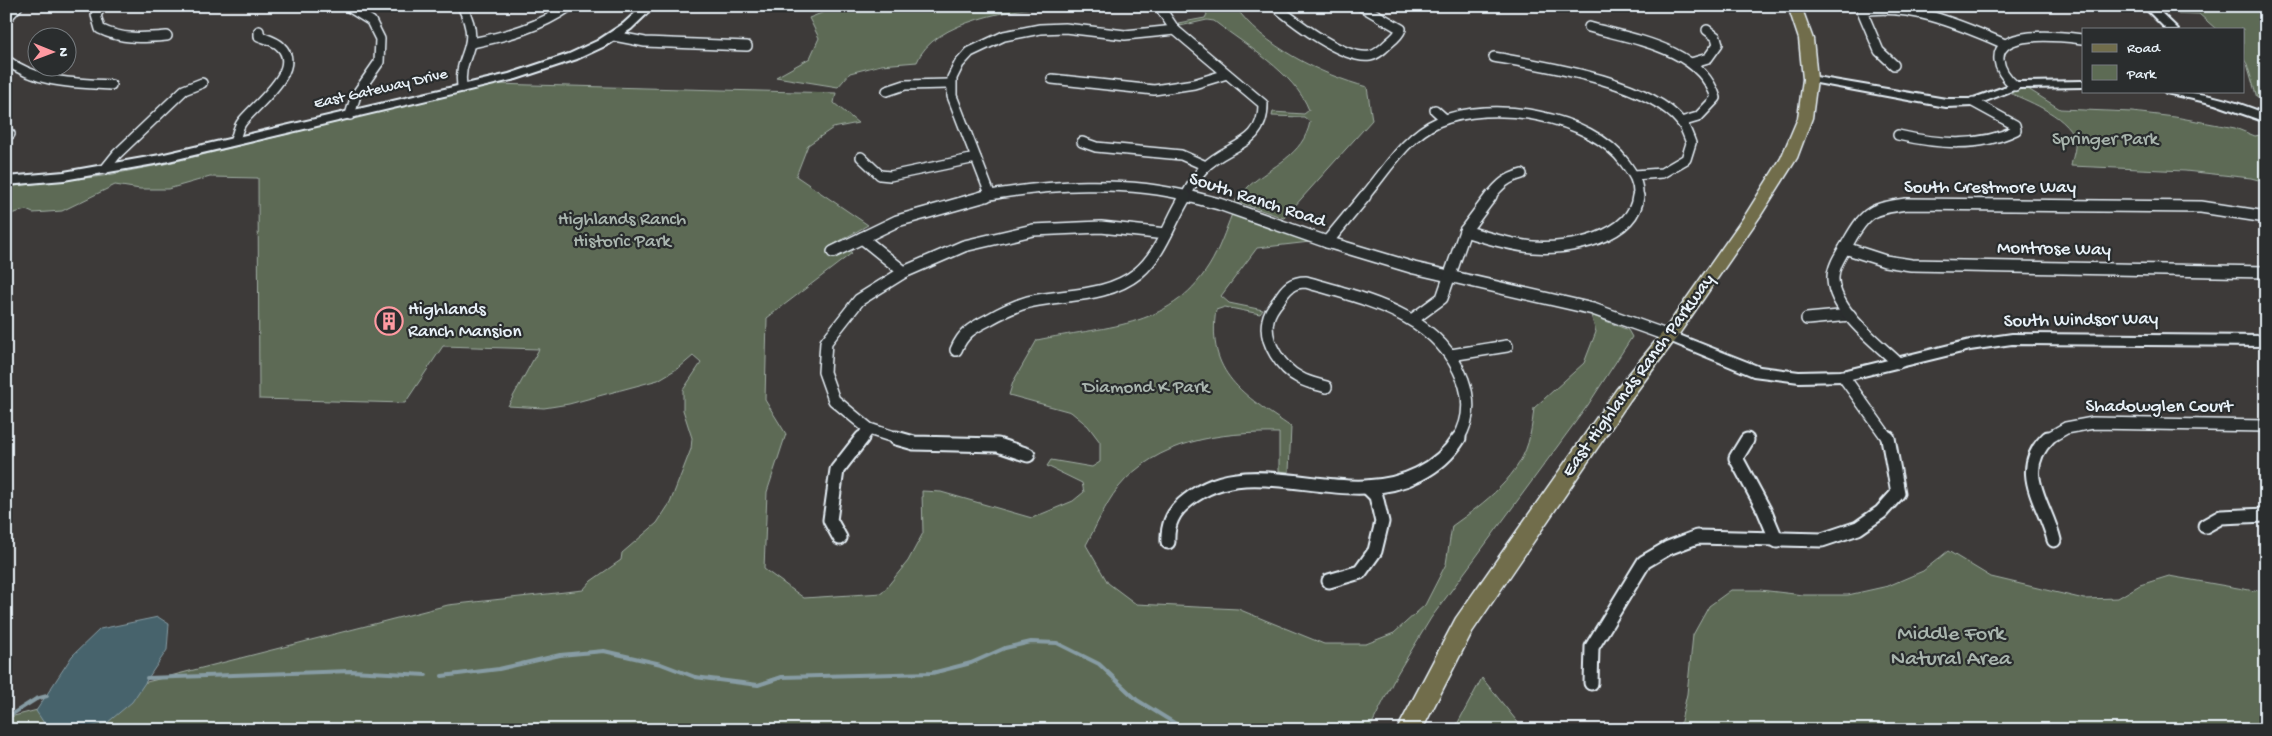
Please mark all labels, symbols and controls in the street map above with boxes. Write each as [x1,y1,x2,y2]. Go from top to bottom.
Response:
north arrow [28,28,78,78]
legend [2082,28,2244,92]
text: Road [2127,40,2161,58]
text: N [54,47,71,57]
street label: East Gateway Drive [312,65,450,115]
text: Park [2126,66,2157,84]
park label: Springer Park [2052,129,2160,152]
street label: South Ranch Road [1186,168,1330,234]
street label: South Crestmore Way [1904,177,2077,200]
park label: Highlands Ranch Historic Park [558,209,686,254]
street label: Montrose Way [1997,238,2112,263]
street label: East Highlands Ranch Parkway [1558,269,1721,482]
place label: Highlands Ranch Mansion [408,299,521,344]
building icon: Highlands Ranch Mansion [374,306,404,336]
street label: South Windsor Way [2003,308,2159,334]
park label: Diamond K Park [1081,377,1211,400]
street label: Shadowglen Court [2085,396,2235,419]
park label: Middle Fork Natural Area [1891,622,2012,673]

